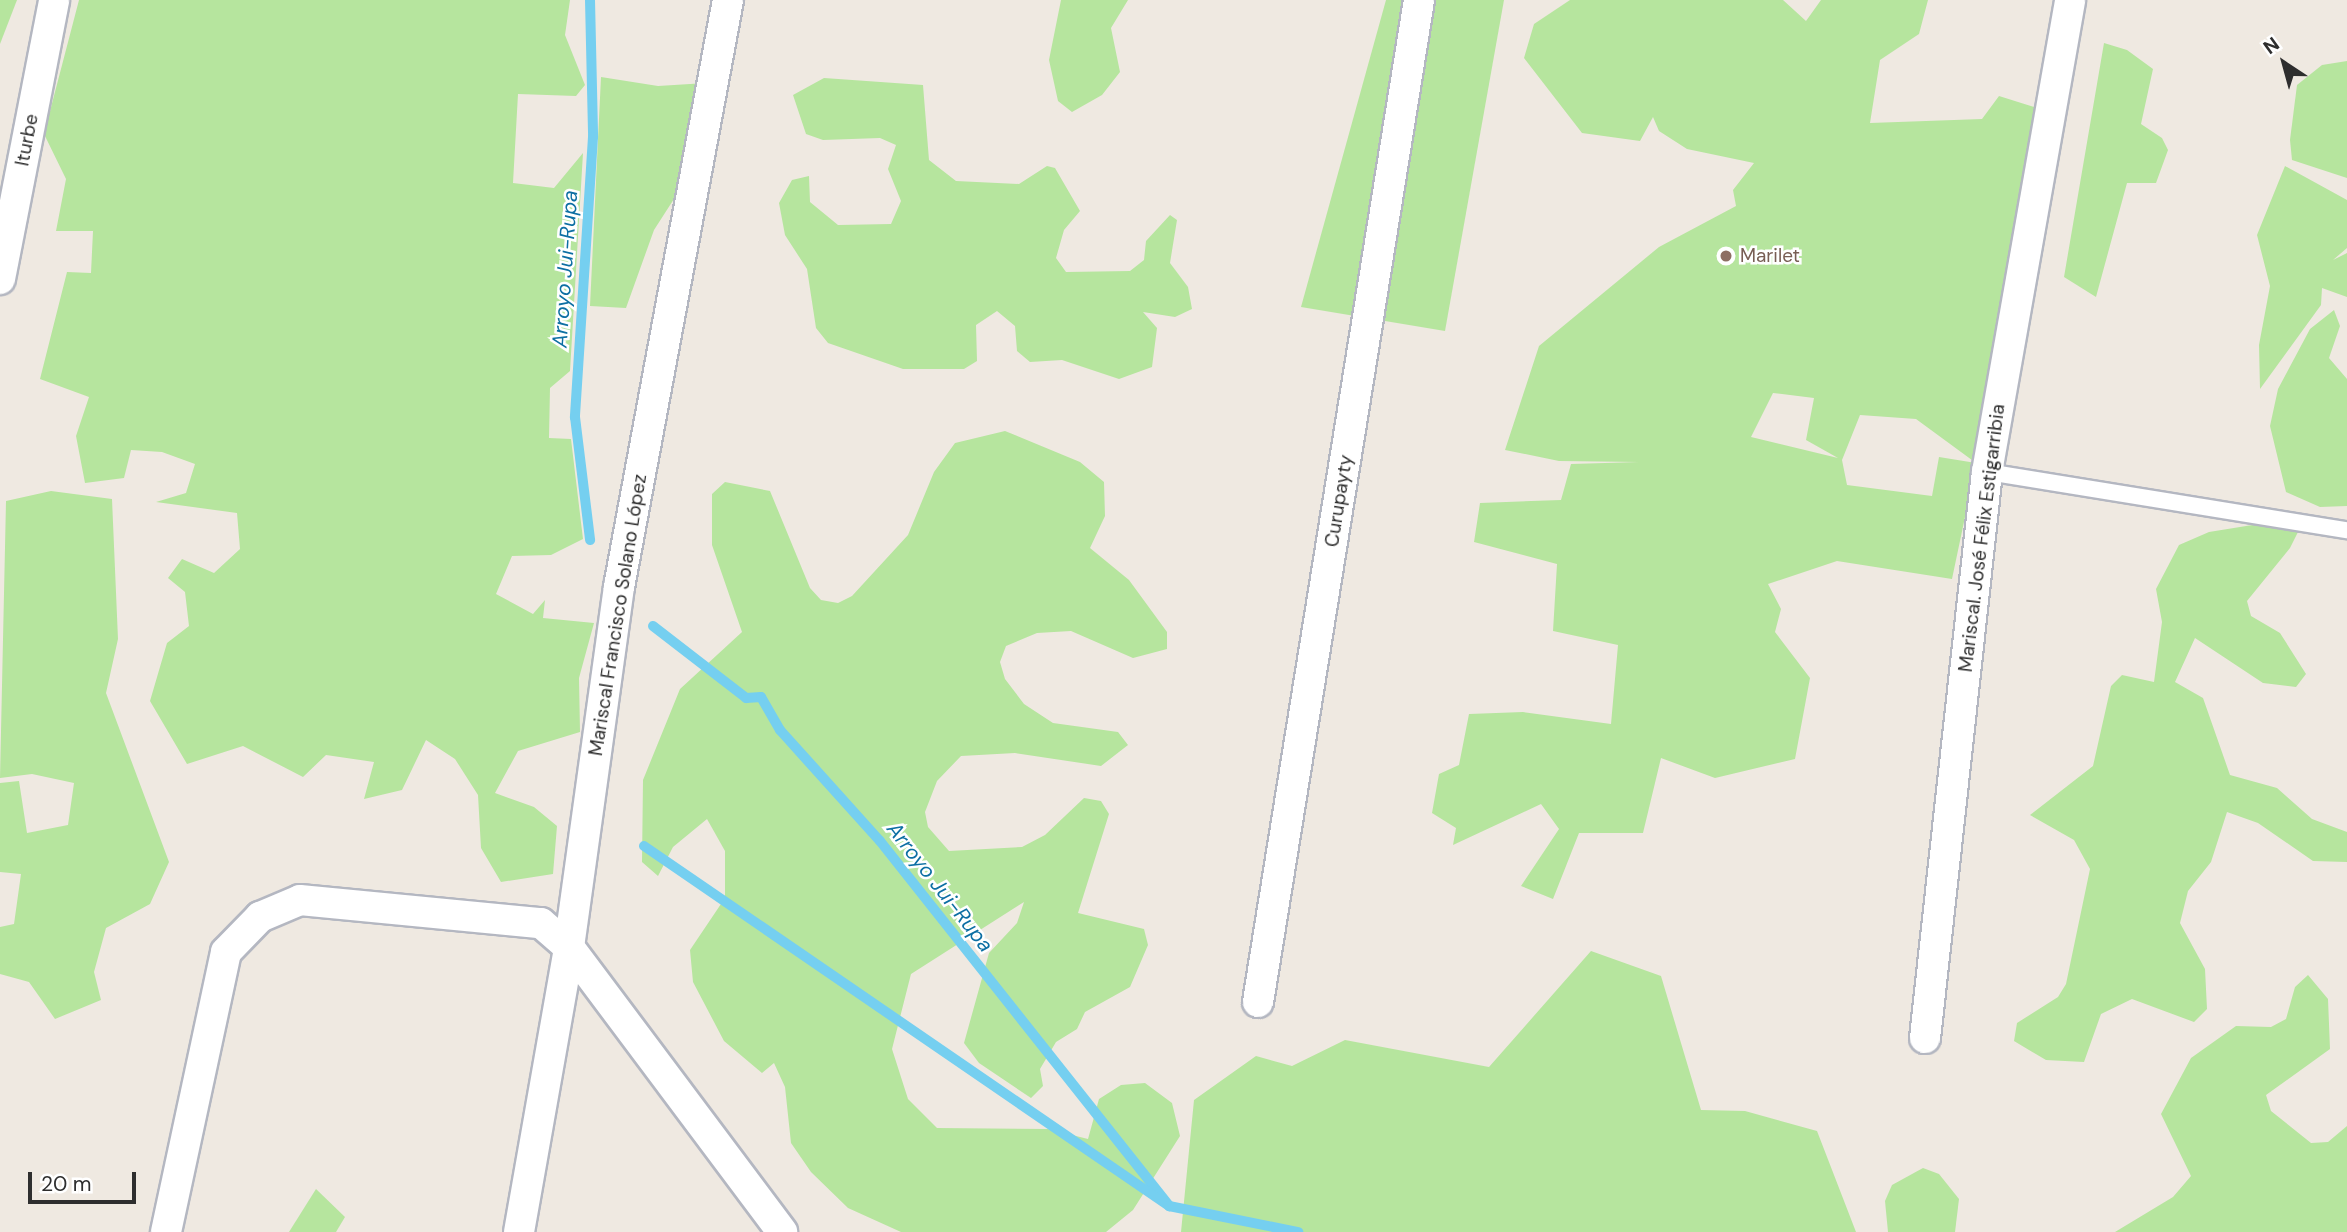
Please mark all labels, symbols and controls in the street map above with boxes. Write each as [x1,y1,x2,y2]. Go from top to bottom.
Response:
north arrow [2249,28,2319,98]
text: N [2258,31,2284,60]
street label: Iturbe [11,112,43,168]
water label: Arroyo Jui-Rupa [547,189,583,349]
place label: Marilet [1740,245,1800,267]
marker: Marilet [1718,248,1734,264]
street label: Mariscal. José Félix Estigarribia [1954,403,2010,673]
street label: Curupayty [1320,453,1358,549]
street label: Mariscal Francisco Solano López [584,473,652,757]
water label: Arroyo Jui-Rupa [881,817,999,957]
scale bar [32,1158,140,1202]
text: 20 m [41,1170,92,1198]

